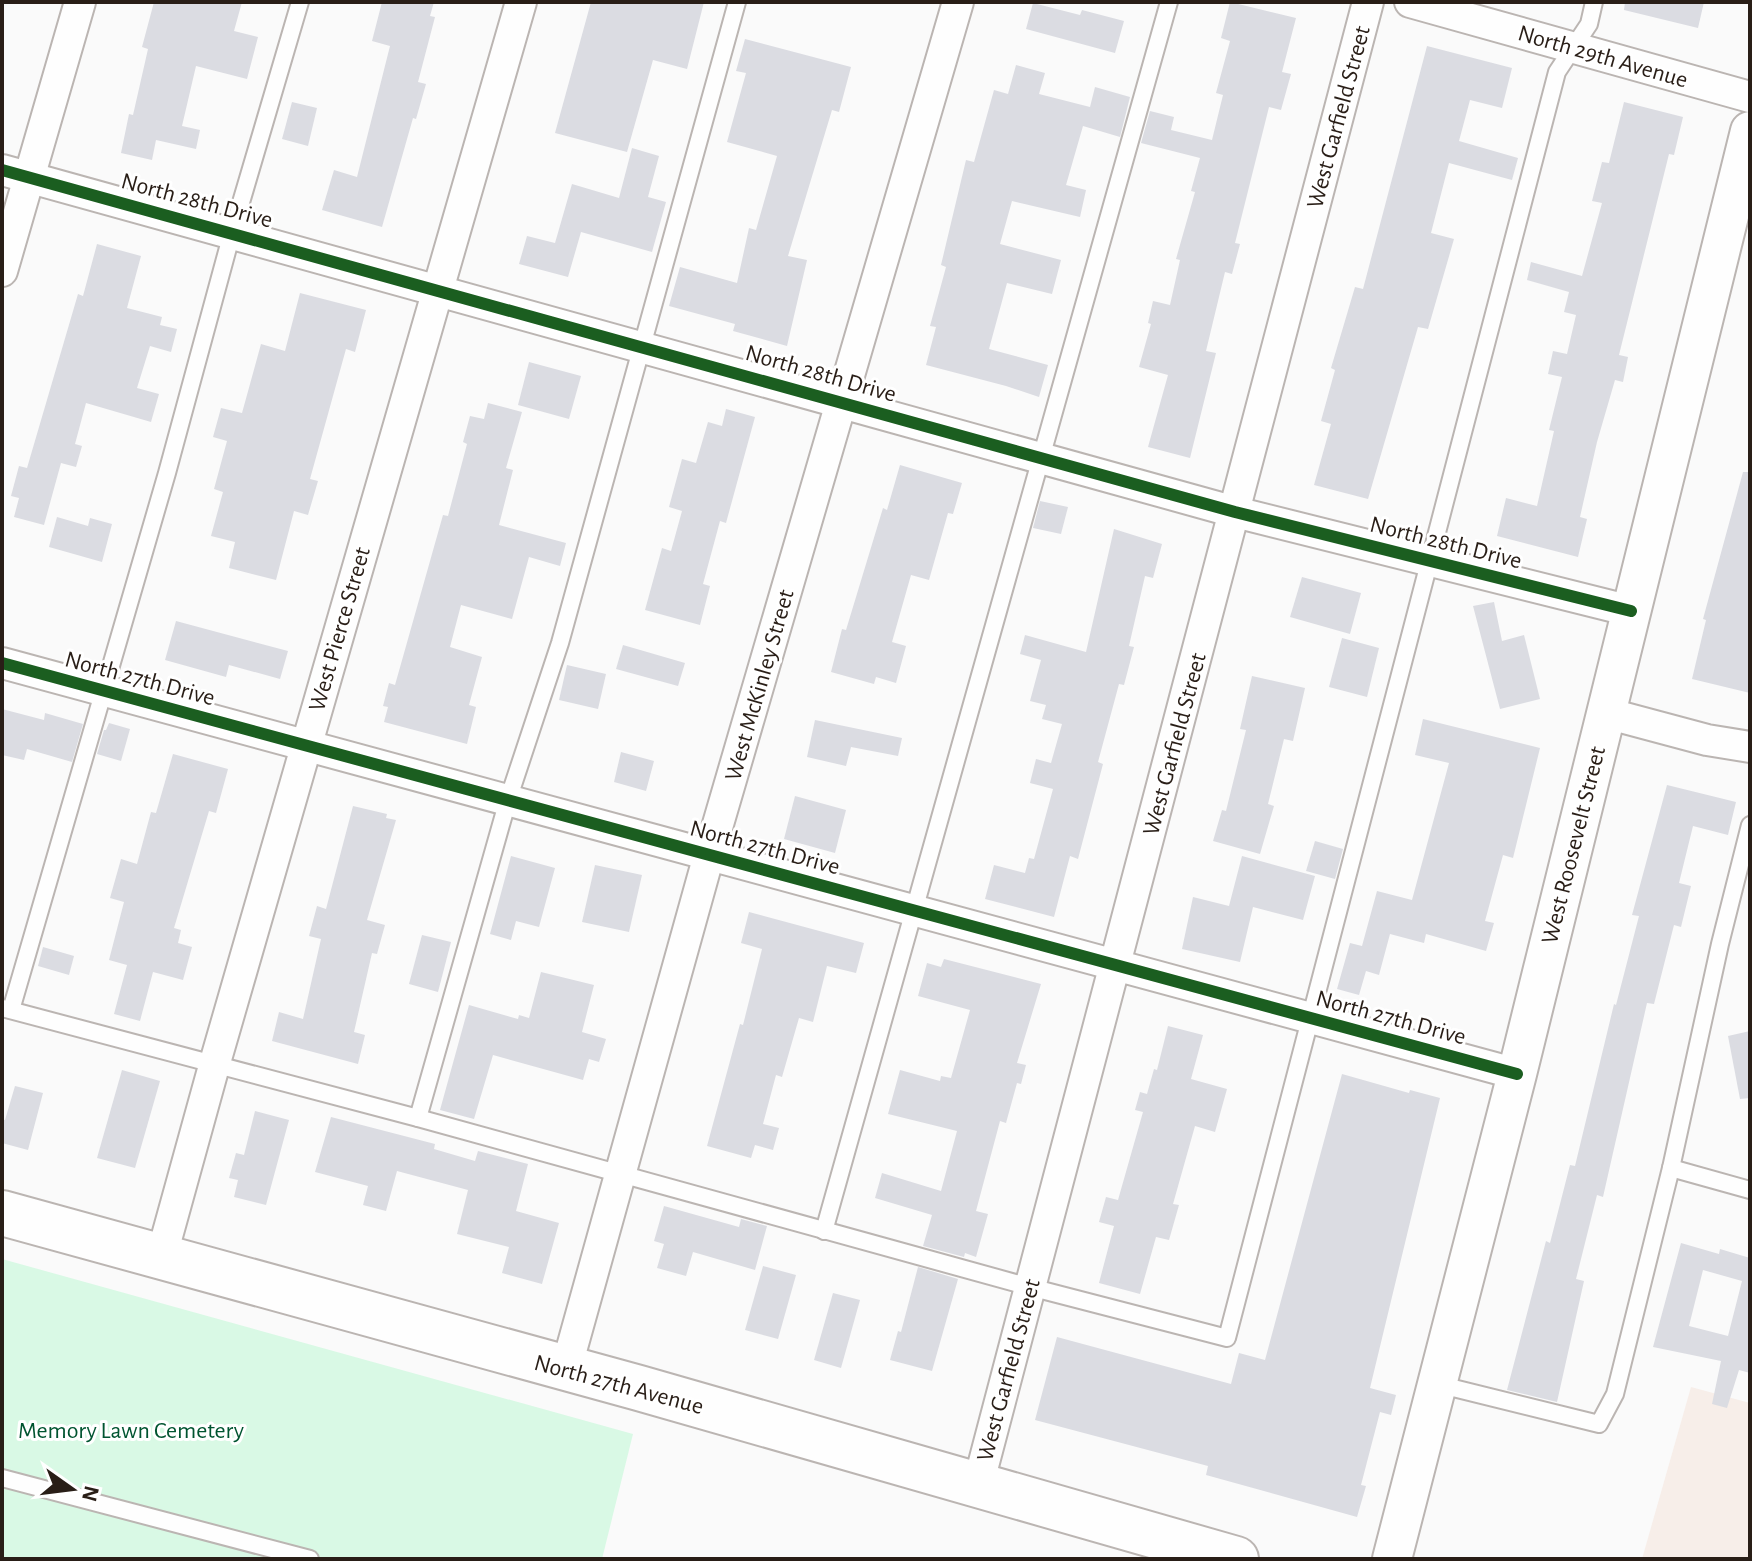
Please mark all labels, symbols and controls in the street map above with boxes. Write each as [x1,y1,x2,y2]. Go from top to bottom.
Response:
street label: North 29th Avenue [1515,21,1690,93]
street label: West Garfield Street [1303,23,1375,211]
street label: North 28th Drive [118,169,275,233]
street label: North 28th Drive [743,341,899,407]
street label: North 28th Drive [1367,513,1524,573]
street label: West Pierce Street [305,544,375,714]
street label: West McKinley Street [721,587,799,784]
street label: North 27th Drive [62,647,217,711]
street label: West Garfield Street [1139,650,1211,838]
street label: West Roosevelt Street [1538,744,1610,947]
street label: North 27th Drive [687,816,842,880]
street label: North 27th Drive [1313,986,1468,1050]
street label: West Garfield Street [973,1276,1045,1464]
street label: North 27th Avenue [531,1351,706,1419]
park label: Memory Lawn Cemetery [18,1419,244,1443]
north arrow [32,1449,112,1529]
text: N [78,1484,103,1504]

